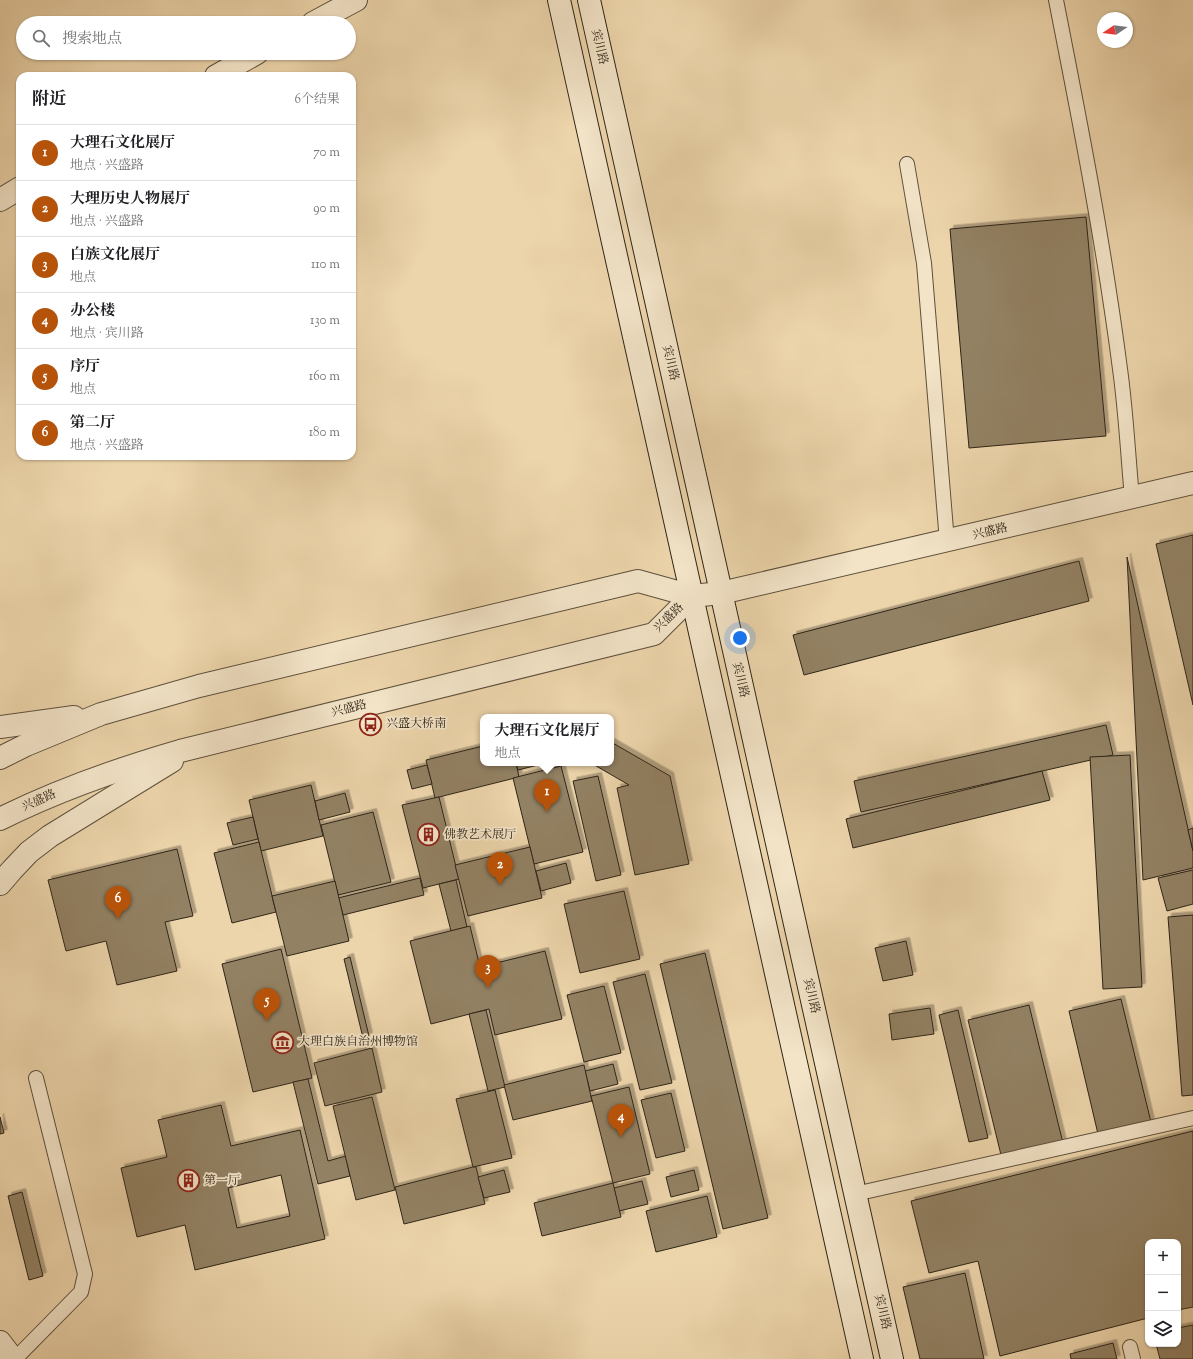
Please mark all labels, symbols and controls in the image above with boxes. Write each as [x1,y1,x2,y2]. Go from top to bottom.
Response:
north arrow [1097,12,1133,48]
search box [16,16,356,60]
icon: search [30,27,52,49]
street label: 宾川路 [586,27,612,67]
text: 搜索地点 [62,29,122,50]
text: 附近 [32,88,66,112]
text: 6个结果 [295,91,340,109]
text: 大理石文化展厅 [70,133,175,154]
text: 1 [43,144,47,162]
text: 70 m [313,144,340,162]
text: 地点 · 兴盛路 [70,157,144,175]
text: 大理历史人物展厅 [70,189,190,210]
text: 2 [42,200,48,218]
text: 90 m [313,200,340,218]
text: 地点 · 兴盛路 [70,213,144,231]
text: 白族文化展厅 [70,245,160,266]
text: 3 [42,256,48,274]
text: 110 m [311,256,340,274]
text: 地点 [70,269,96,287]
text: 办公楼 [70,301,115,322]
text: 4 [42,312,48,330]
text: 130 m [310,312,340,330]
text: 地点 · 宾川路 [70,325,144,343]
street label: 宾川路 [657,343,683,383]
text: 序厅 [70,357,100,378]
text: 5 [43,368,47,386]
text: 160 m [309,368,340,386]
text: 地点 [70,381,96,399]
text: 第二厅 [70,413,115,434]
text: 6 [42,424,48,442]
text: 180 m [309,424,340,442]
text: 地点 · 兴盛路 [70,437,144,455]
street label: 兴盛路 [970,519,1010,545]
street label: 兴盛路 [650,599,688,637]
your location [730,628,750,648]
street label: 宾川路 [727,660,753,700]
street label: 兴盛路 [329,696,369,722]
bus stop icon: 兴盛大桥南 [358,711,384,737]
popup [480,714,614,766]
place label: 兴盛大桥南 [386,715,446,733]
text: 大理石文化展厅 [494,721,600,742]
text: 地点 [494,745,521,763]
pin: 1 [534,779,560,812]
street label: 兴盛路 [19,785,59,817]
building icon: 佛教艺术展厅 [416,822,442,848]
place label: 佛教艺术展厅 [444,826,516,844]
pin: 2 [487,852,513,885]
pin: 6 [105,886,131,919]
pin: 3 [475,955,501,988]
street label: 宾川路 [798,976,824,1016]
pin: 5 [254,988,280,1021]
museum icon: 大理白族自治州博物馆 [269,1029,295,1055]
place label: 大理白族自治州博物馆 [298,1033,418,1051]
pin: 4 [608,1104,634,1137]
building icon: 第一厅 [176,1168,202,1194]
place label: 第一厅 [204,1172,240,1190]
map controls [1145,1239,1181,1347]
button: + [1145,1239,1181,1275]
button: − [1145,1275,1181,1311]
street label: 宾川路 [869,1292,895,1332]
button: layers [1145,1311,1181,1347]

